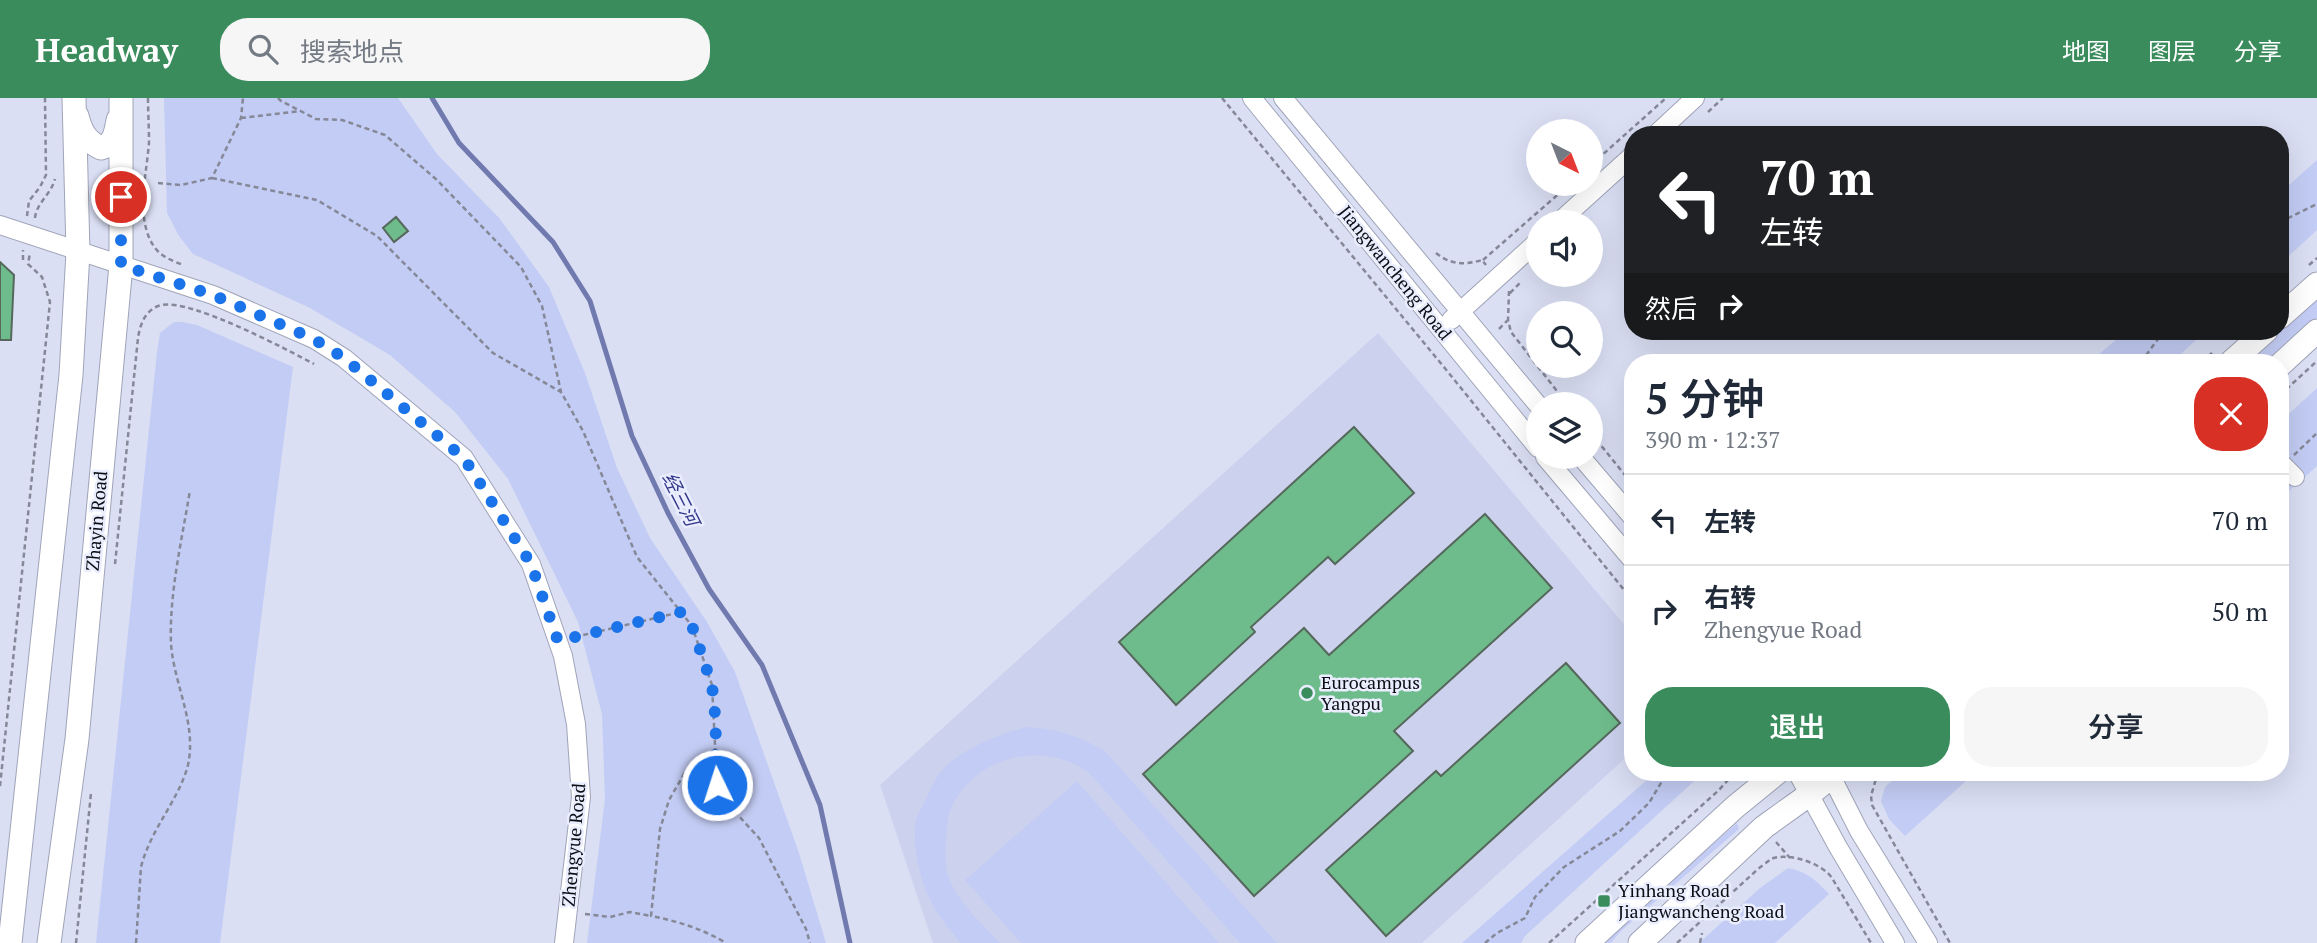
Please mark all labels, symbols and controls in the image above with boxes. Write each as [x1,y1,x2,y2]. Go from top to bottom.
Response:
search box [220,18,710,81]
text: Headway [35,28,178,71]
icon: search [244,30,282,68]
text: 搜索地点 [300,34,404,68]
text: 地图 [2062,35,2110,67]
text: 图层 [2148,35,2196,67]
text: 分享 [2234,35,2282,67]
north arrow [1526,119,1603,196]
map controls [1526,119,1603,469]
text: 70 m [1760,144,1874,209]
icon: left [1645,154,1736,245]
pin [91,167,151,227]
icon: arrive [102,178,140,216]
street label: Jiangwancheng Road [1334,200,1457,345]
button: sound [1526,210,1603,287]
text: 左转 [1760,211,1824,253]
icon: right [1711,287,1749,325]
text: 然后 [1645,291,1697,325]
button: search [1526,301,1603,378]
text: 5 分钟 [1645,370,1764,426]
button: close [2194,377,2268,451]
button: layers [1526,392,1603,469]
text: 390 m · 12:37 [1645,424,1780,455]
water label: 经三河 [657,468,707,533]
street label: Zhayin Road [80,470,112,572]
icon: left [1645,501,1683,539]
text: 70 m [2212,503,2268,537]
text: 左转 [1704,504,1756,538]
text: 右转 [1704,580,1756,614]
icon: right [1645,592,1683,630]
text: 50 m [2212,594,2268,628]
text: Zhengyue Road [1704,614,1862,645]
place label: Eurocampus Yangpu [1321,670,1420,715]
marker: Eurocampus Yangpu [1299,685,1315,701]
button: 退出 [1645,687,1950,767]
button: 分享 [1964,687,2268,767]
position arrow [680,748,754,822]
street label: Zhengyue Road [556,782,590,908]
place label: Yinhang Road Jiangwancheng Road [1618,878,1784,923]
marker: Yinhang Road Jiangwancheng Road [1596,893,1612,909]

